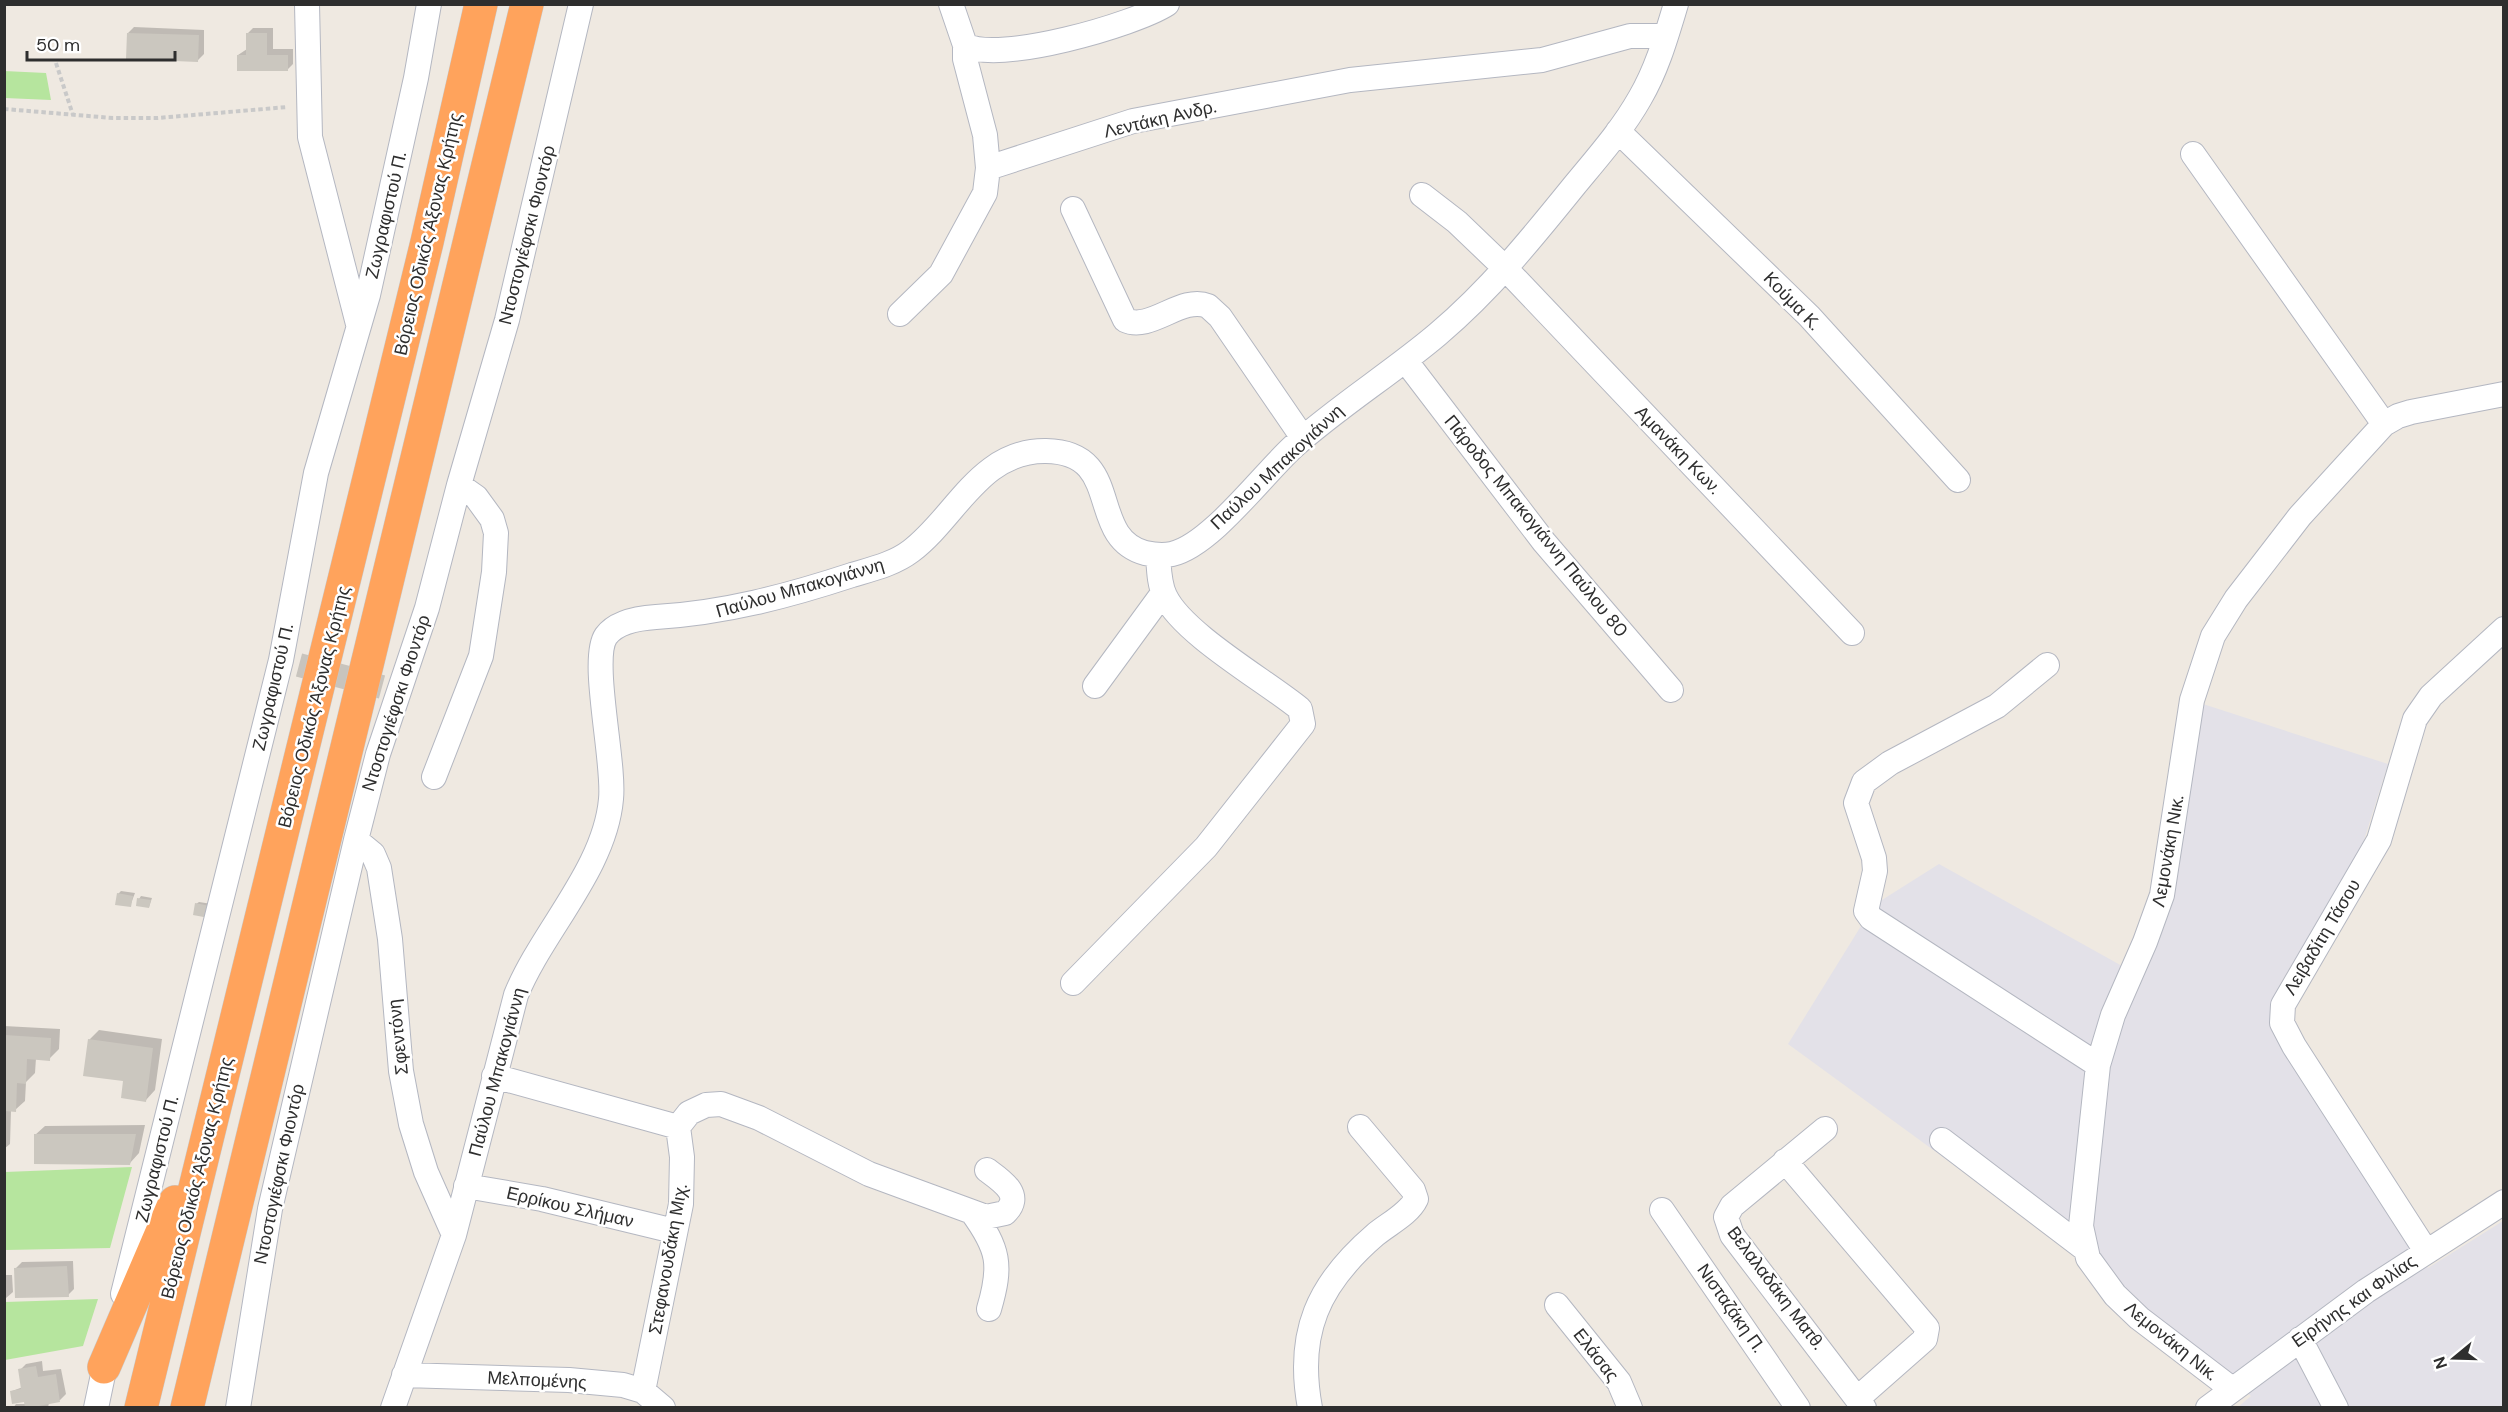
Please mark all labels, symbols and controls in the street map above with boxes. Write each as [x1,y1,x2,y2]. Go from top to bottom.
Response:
scale bar [27,24,176,62]
text: 50 m [36,33,80,57]
street label: Λεντάκη Ανδρ. [1101,94,1219,144]
street label: Βόρειος Οδικός Άξονας Κρήτης [388,110,468,358]
street label: Ντοστογιέφσκι Φιοντόρ [493,143,561,327]
street label: Ζωγραφιστού Π. [360,149,412,281]
street label: Κούμα Κ. [1758,266,1826,336]
street label: Παύλου Μπακογιάννη [1205,399,1349,535]
street label: Αμανάκη Κων. [1630,401,1726,499]
street label: Πάροδος Μπακογιάννη Παύλου 80 [1439,410,1633,642]
street label: Παύλου Μπακογιάννη [713,553,887,623]
street label: Βόρειος Οδικός Άξονας Κρήτης [272,583,356,830]
street label: Ντοστογιέφσκι Φιοντόρ [356,612,436,794]
street label: Ζωγραφιστού Π. [247,621,299,753]
street label: Λεμονάκη Νικ. [2146,793,2190,909]
street label: Λειβαδίτη Τάσου [2278,875,2366,999]
street label: Παύλου Μπακογιάννη [463,985,531,1159]
street label: Σφεντόνη [382,998,414,1076]
street label: Βόρειος Οδικός Άξονας Κρήτης [155,1054,239,1301]
street label: Ντοστογιέφσκι Φιοντόρ [248,1081,310,1267]
street label: Ζωγραφιστού Π. [130,1093,184,1225]
street label: Ερρίκου Σλήμαν [504,1181,636,1233]
street label: Στεφανουδάκη Μιχ. [643,1182,693,1336]
street label: Βελαλαδάκη Ματθ. [1722,1221,1830,1355]
street label: Ειρήνης και Φιλίας [2287,1249,2421,1353]
street label: Νισταζάκη Π. [1692,1259,1770,1357]
street label: Λεμονάκη Νικ. [2119,1296,2223,1386]
street label: Ελάσας [1568,1323,1625,1387]
north arrow [2424,1328,2484,1388]
text: N [2428,1354,2452,1372]
street label: Μελπομένης [487,1365,588,1395]

